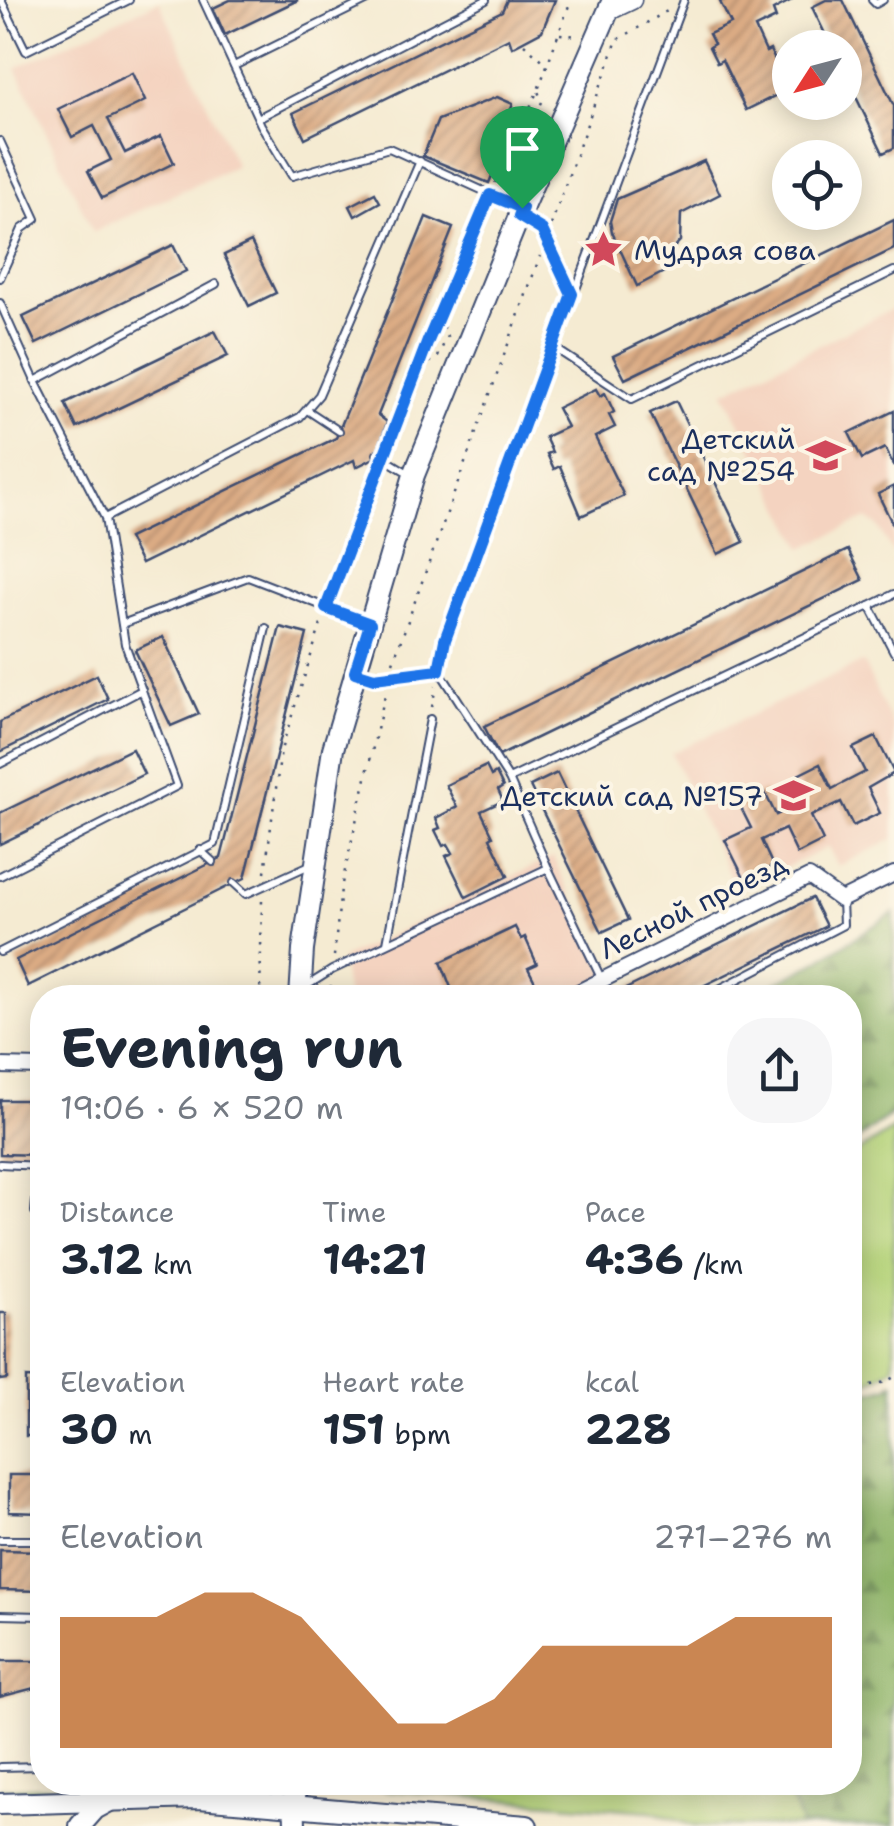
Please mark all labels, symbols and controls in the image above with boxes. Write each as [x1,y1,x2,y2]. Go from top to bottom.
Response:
north arrow [772,30,862,120]
map controls [772,30,862,230]
pin [480,106,565,209]
icon: arrive [495,121,550,176]
button: locate [772,140,862,230]
place icon: Мудрая сова [583,229,625,271]
place label: Мудрая сова [634,231,816,269]
place label: Детский сад №254 [647,420,795,490]
school or university icon: Детский сад №254 [804,434,846,476]
school or university icon: Детский сад №157 [772,775,814,817]
place label: Детский сад №157 [500,777,763,815]
street label: Лесной проезд [593,844,794,968]
text: Evening run [60,1011,403,1085]
button: share [727,1018,832,1123]
text: 19:06 · 6 × 520 m [60,1086,343,1129]
text: Distance [60,1193,175,1231]
text: Time [322,1193,387,1231]
text: Pace [585,1193,646,1231]
text: 3.12 [60,1231,143,1287]
text: 14:21 [322,1231,427,1287]
text: 4:36 [585,1231,684,1287]
text: km [143,1245,193,1283]
text: /km [684,1245,743,1283]
text: Elevation [60,1363,185,1401]
text: Heart rate [322,1363,465,1401]
text: kcal [585,1363,639,1401]
text: 30 [60,1401,119,1457]
text: 151 [322,1401,385,1457]
text: 228 [585,1401,672,1457]
text: m [119,1415,152,1453]
text: bpm [385,1415,451,1453]
text: Elevation [60,1515,203,1558]
text: 271–276 m [653,1515,832,1558]

